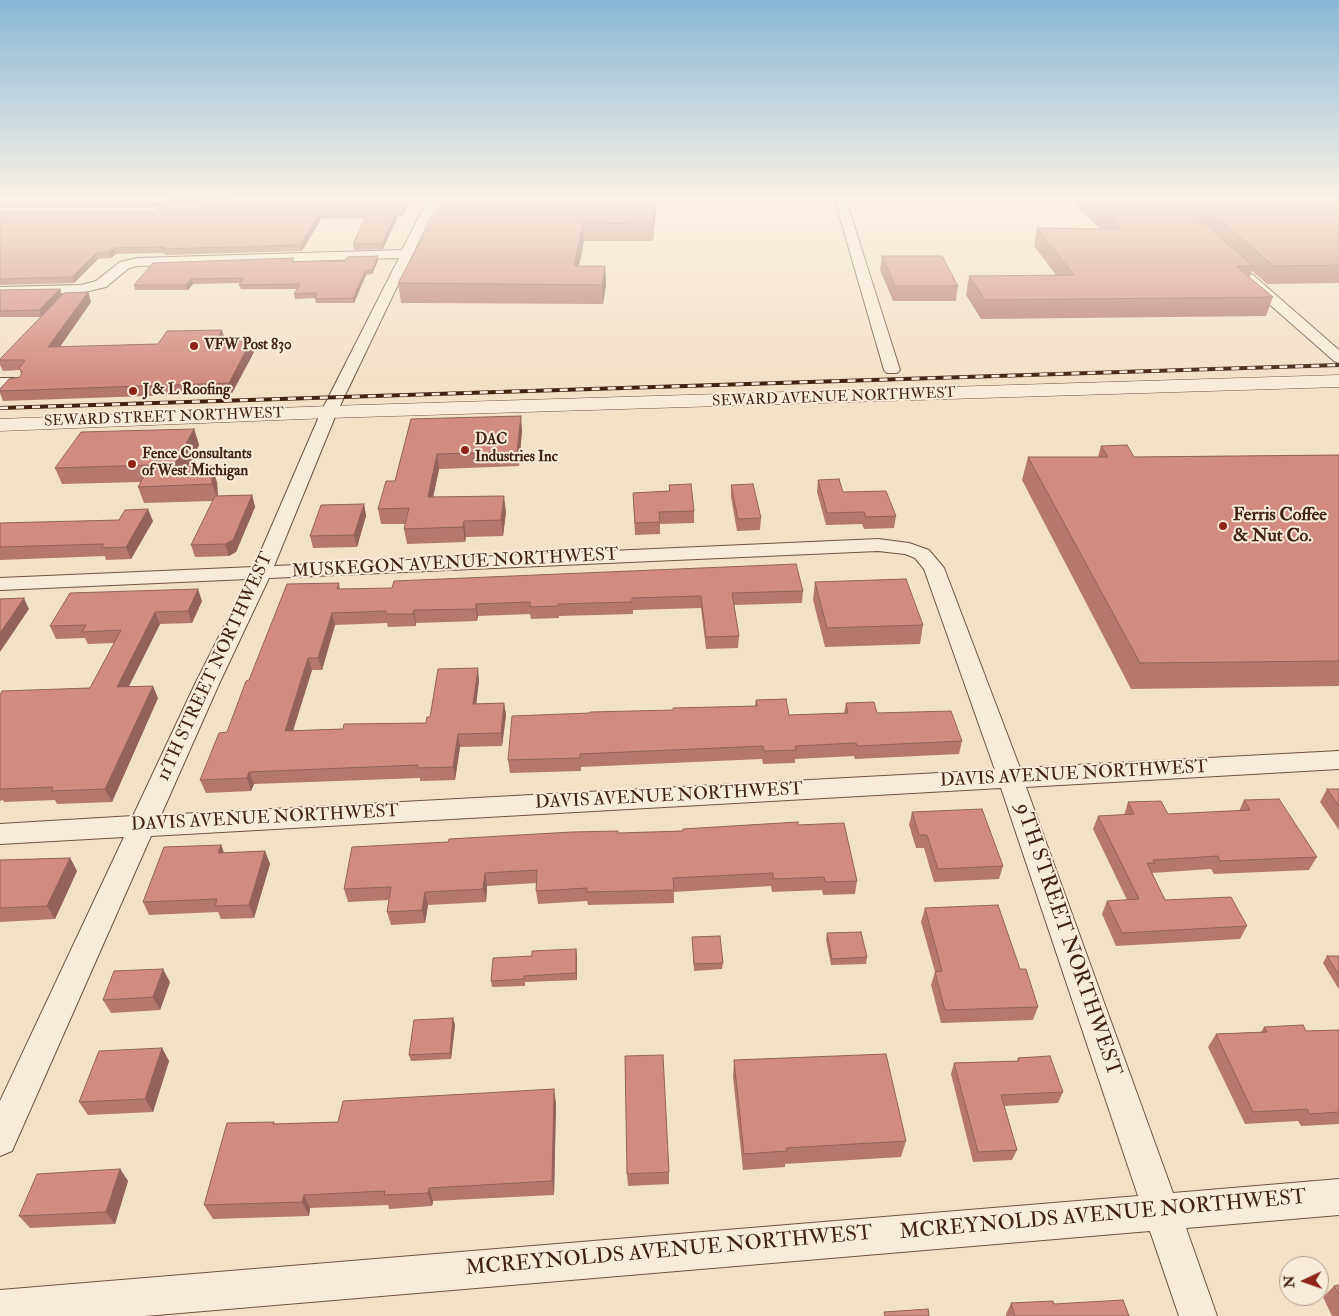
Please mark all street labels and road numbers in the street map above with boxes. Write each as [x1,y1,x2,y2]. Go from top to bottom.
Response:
street label: SEWARD AVENUE NORTHWEST [712,385,956,411]
street label: SEWARD STREET NORTHWEST [44,405,284,431]
street label: MUSKEGON AVENUE NORTHWEST [291,545,619,583]
street label: 11TH STREET NORTHWEST [153,549,279,785]
street label: DAVIS AVENUE NORTHWEST [940,757,1208,793]
street label: DAVIS AVENUE NORTHWEST [535,779,803,815]
street label: 9TH STREET NORTHWEST [1008,800,1126,1080]
street label: DAVIS AVENUE NORTHWEST [131,801,399,837]
street label: MCREYNOLDS AVENUE NORTHWEST [898,1186,1308,1246]
street label: MCREYNOLDS AVENUE NORTHWEST [464,1222,874,1282]

